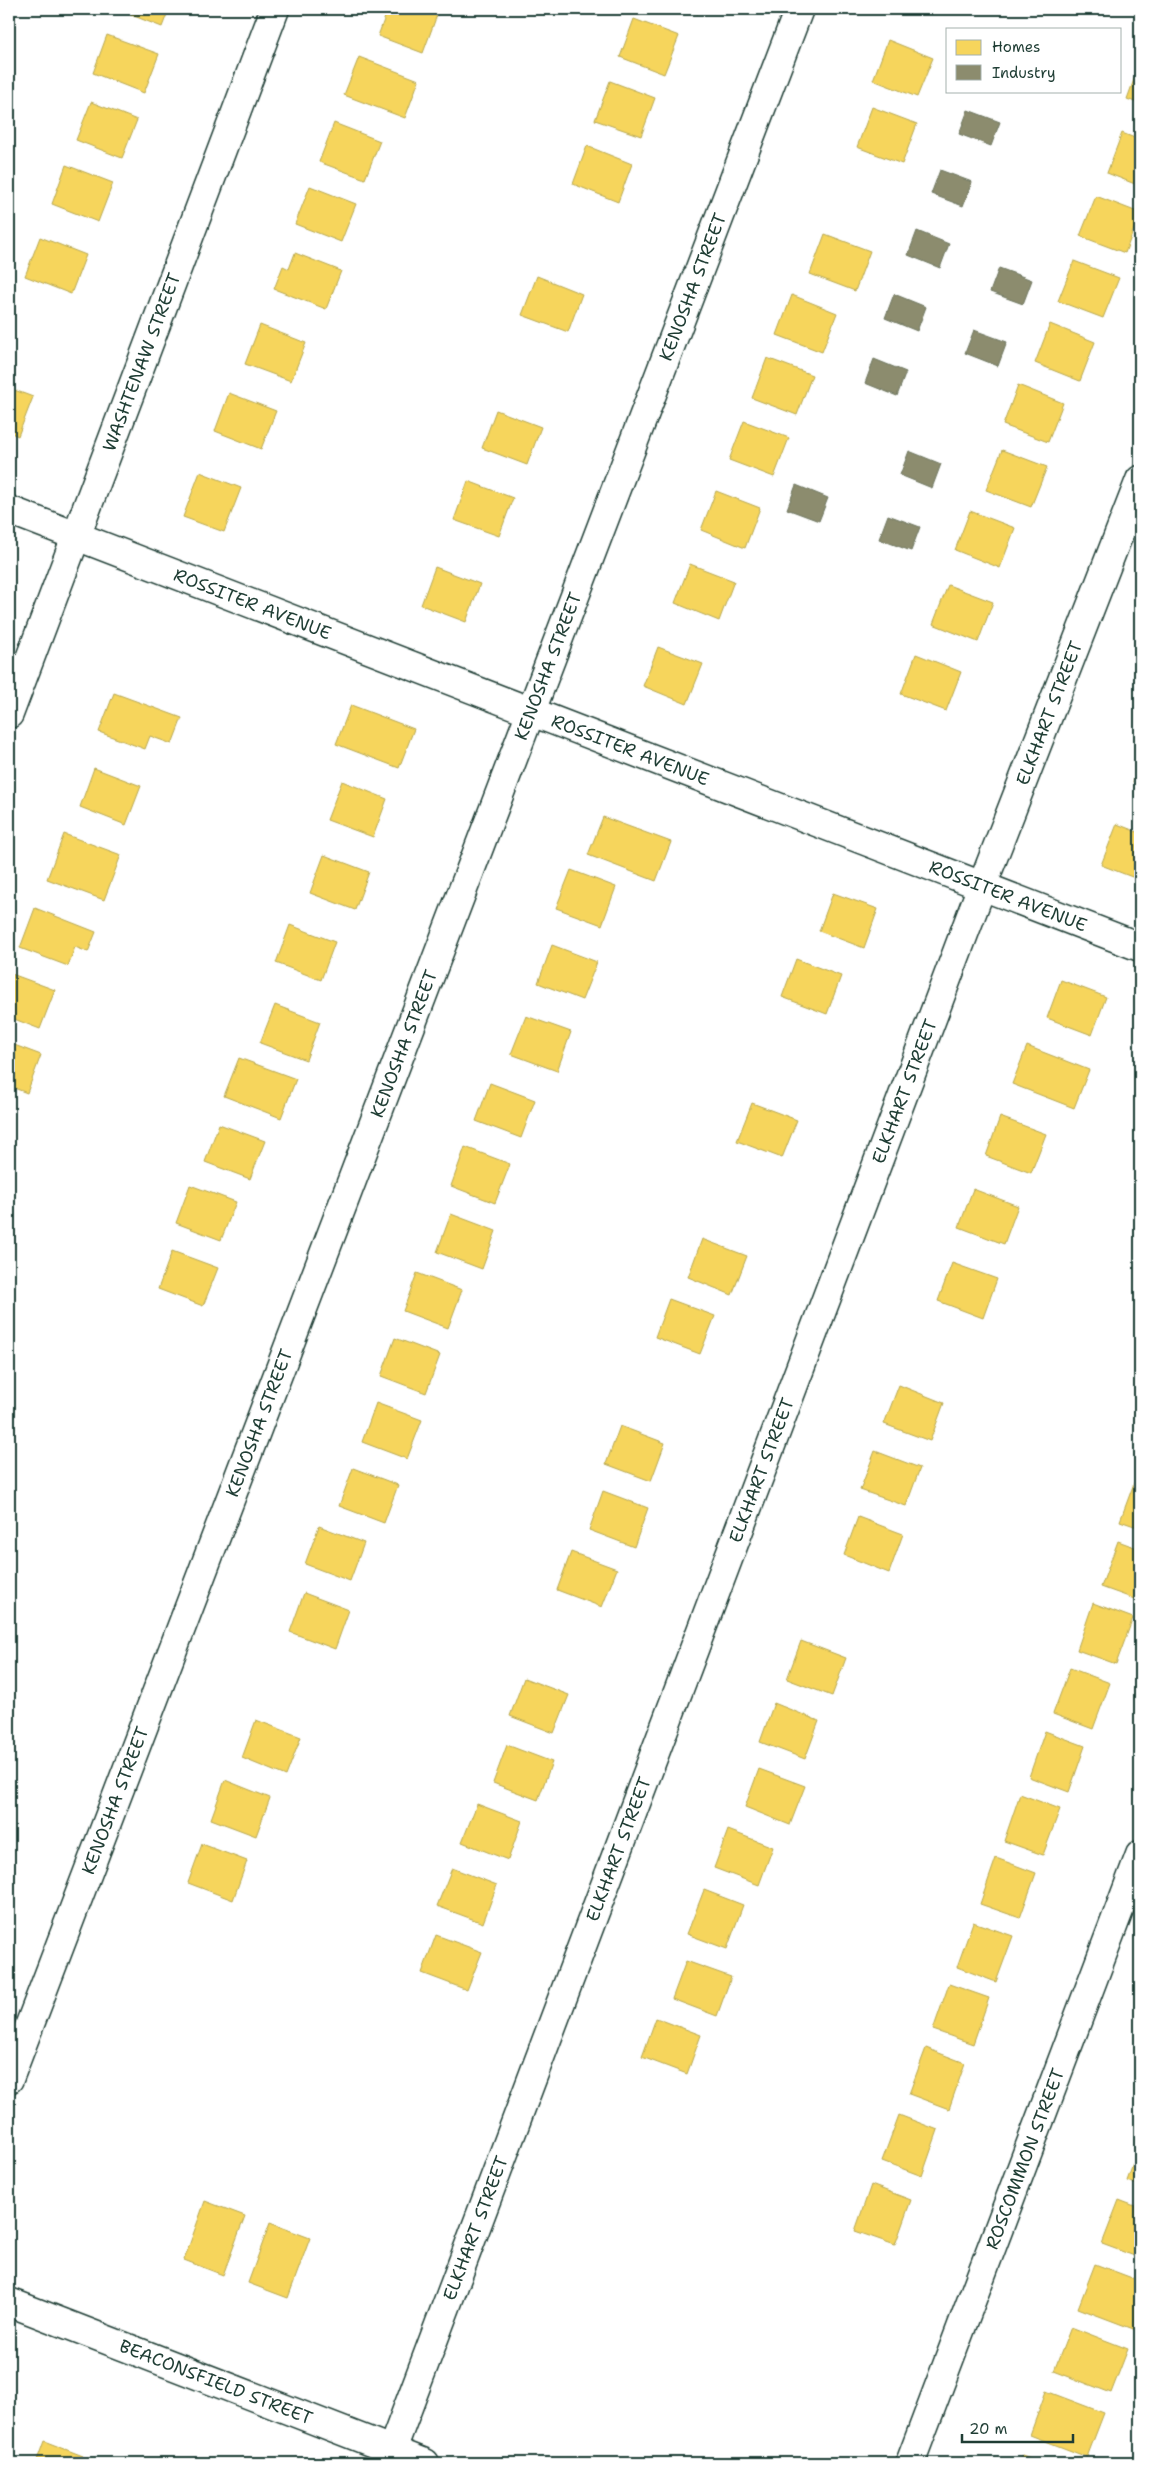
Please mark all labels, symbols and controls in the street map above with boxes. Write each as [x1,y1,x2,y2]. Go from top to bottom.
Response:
legend [946,28,1122,92]
text: Homes [992,37,1040,57]
text: Industry [992,63,1056,83]
street label: KENOSHA STREET [654,210,732,364]
street label: WASHTENAW STREET [97,270,186,455]
street label: ROSSITER AVENUE [170,563,335,645]
street label: KENOSHA STREET [509,589,587,744]
street label: ELKHART STREET [1010,638,1088,789]
street label: ROSSITER AVENUE [548,709,713,791]
street label: ROSSITER AVENUE [926,855,1090,937]
street label: KENOSHA STREET [365,966,443,1121]
street label: ELKHART STREET [866,1016,943,1167]
street label: KENOSHA STREET [220,1346,298,1500]
street label: ELKHART STREET [723,1395,800,1546]
street label: KENOSHA STREET [76,1723,154,1878]
street label: ELKHART STREET [580,1773,657,1925]
street label: ROSCOMMON STREET [980,2065,1070,2253]
street label: ELKHART STREET [437,2152,514,2304]
street label: BEACONSFIELD STREET [116,2334,316,2430]
scale bar [962,2412,1073,2444]
text: 20 m [969,2419,1008,2439]

